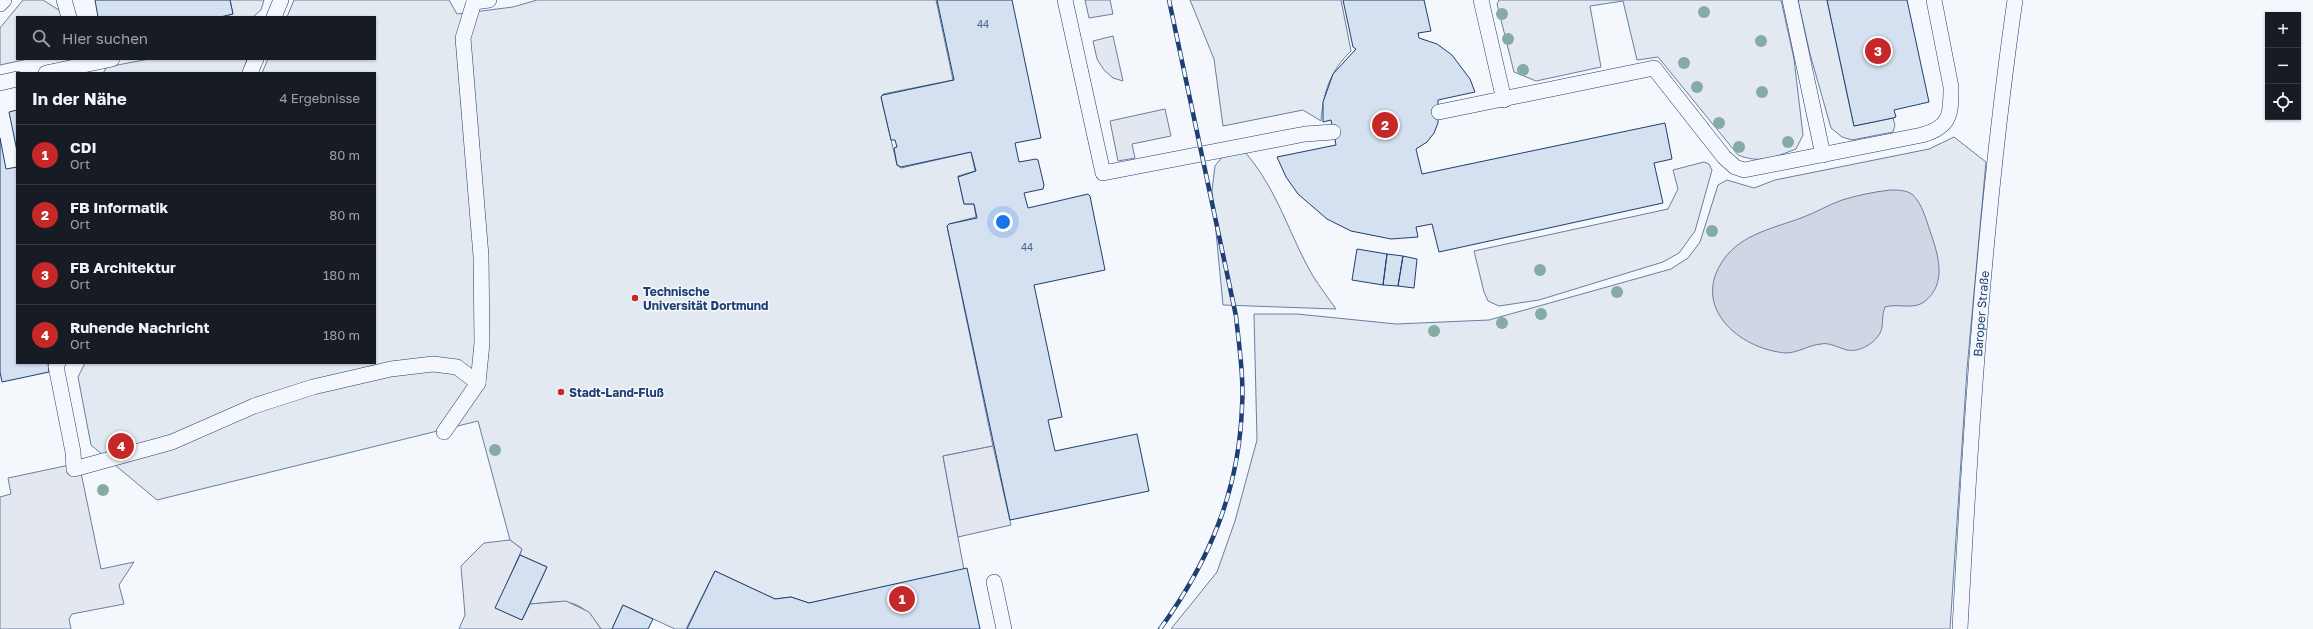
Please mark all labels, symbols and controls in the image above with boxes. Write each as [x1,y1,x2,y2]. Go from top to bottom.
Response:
map controls [2265,12,2301,120]
button: + [2265,12,2301,48]
search box [16,16,376,60]
house number: 44 [977,18,989,30]
icon: search [30,27,52,49]
text: Hier suchen [62,29,148,47]
pin: 3 [1865,36,1891,66]
button: − [2265,48,2301,84]
button: locate [2265,84,2301,120]
text: In der Nähe [32,88,127,109]
text: 4 Ergebnisse [280,90,360,106]
pin: 2 [1372,110,1398,140]
text: CDI [70,138,96,156]
text: 1 [42,147,48,163]
text: 80 m [329,147,360,163]
text: Ort [70,156,90,172]
text: FB Informatik [70,198,168,216]
text: 2 [41,207,49,223]
text: 80 m [329,207,360,223]
your location [993,212,1013,232]
text: Ort [70,216,90,232]
house number: 44 [1021,241,1033,253]
text: FB Architektur [70,258,176,276]
text: 3 [41,267,49,283]
text: 180 m [323,267,360,283]
street label: Baroper Straße [1970,270,1992,357]
text: Ort [70,276,90,292]
place label: Technische Universität Dortmund [643,284,768,313]
marker: Technische Universität Dortmund [630,293,640,303]
text: Ruhende Nachricht [70,318,209,336]
text: 4 [41,327,49,343]
text: 180 m [323,327,360,343]
text: Ort [70,336,90,352]
place label: Stadt-Land-Fluß [569,385,664,400]
marker: Stadt-Land-Fluß [556,387,566,397]
pin: 4 [108,431,134,461]
pin: 1 [889,584,915,614]

